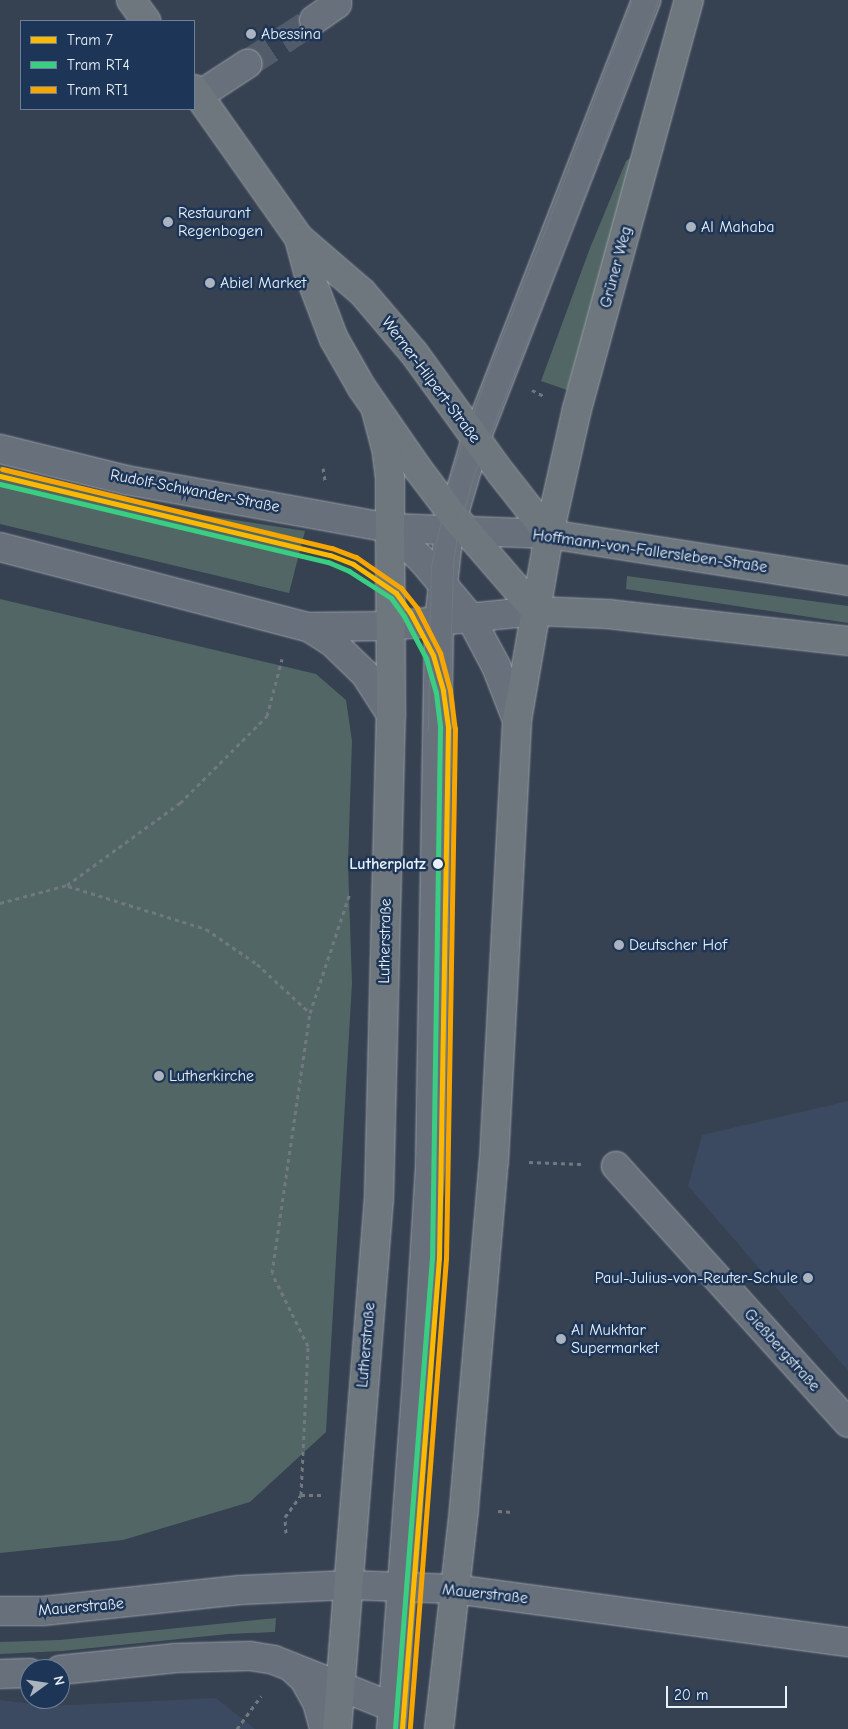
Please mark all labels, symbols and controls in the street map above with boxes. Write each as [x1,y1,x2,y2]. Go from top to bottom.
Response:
legend [20,20,195,110]
place label: Abessina [261,24,321,44]
marker: Abessina [245,28,257,40]
text: Tram 7 [67,31,113,49]
text: Tram RT4 [67,56,130,74]
text: Tram RT1 [67,81,128,99]
place label: Restaurant Regenbogen [178,203,263,241]
marker: Restaurant Regenbogen [162,216,174,228]
place label: Al Mahaba [701,217,774,237]
marker: Al Mahaba [685,221,697,233]
street label: Grüner Weg [596,224,636,310]
place label: Abiel Market [220,273,306,293]
marker: Abiel Market [204,277,216,289]
street label: Werner-Hilpert-Straße [377,313,485,447]
street label: Rudolf-Schwander-Straße [109,465,281,517]
street label: Hoffmann-von-Fallersleben-Straße [531,525,769,577]
place label: Lutherplatz [349,854,426,874]
marker: Lutherplatz [430,856,446,872]
street label: Lutherstraße [375,898,395,984]
place label: Deutscher Hof [629,935,727,955]
marker: Deutscher Hof [613,939,625,951]
place label: Lutherkirche [169,1066,254,1086]
marker: Lutherkirche [153,1070,165,1082]
place label: Paul-Julius-von-Reuter-Schule [595,1268,798,1288]
marker: Paul-Julius-von-Reuter-Schule [802,1272,814,1284]
street label: Lutherstraße [353,1302,379,1388]
street label: Gießbergstraße [740,1305,824,1395]
place label: Al Mukhtar Supermarket [571,1320,659,1358]
marker: Al Mukhtar Supermarket [555,1333,567,1345]
street label: Mauerstraße [441,1580,529,1608]
street label: Mauerstraße [37,1594,125,1620]
north arrow [20,1659,70,1709]
text: N [50,1674,68,1687]
scale bar [668,1676,789,1708]
text: 20 m [674,1686,708,1704]

